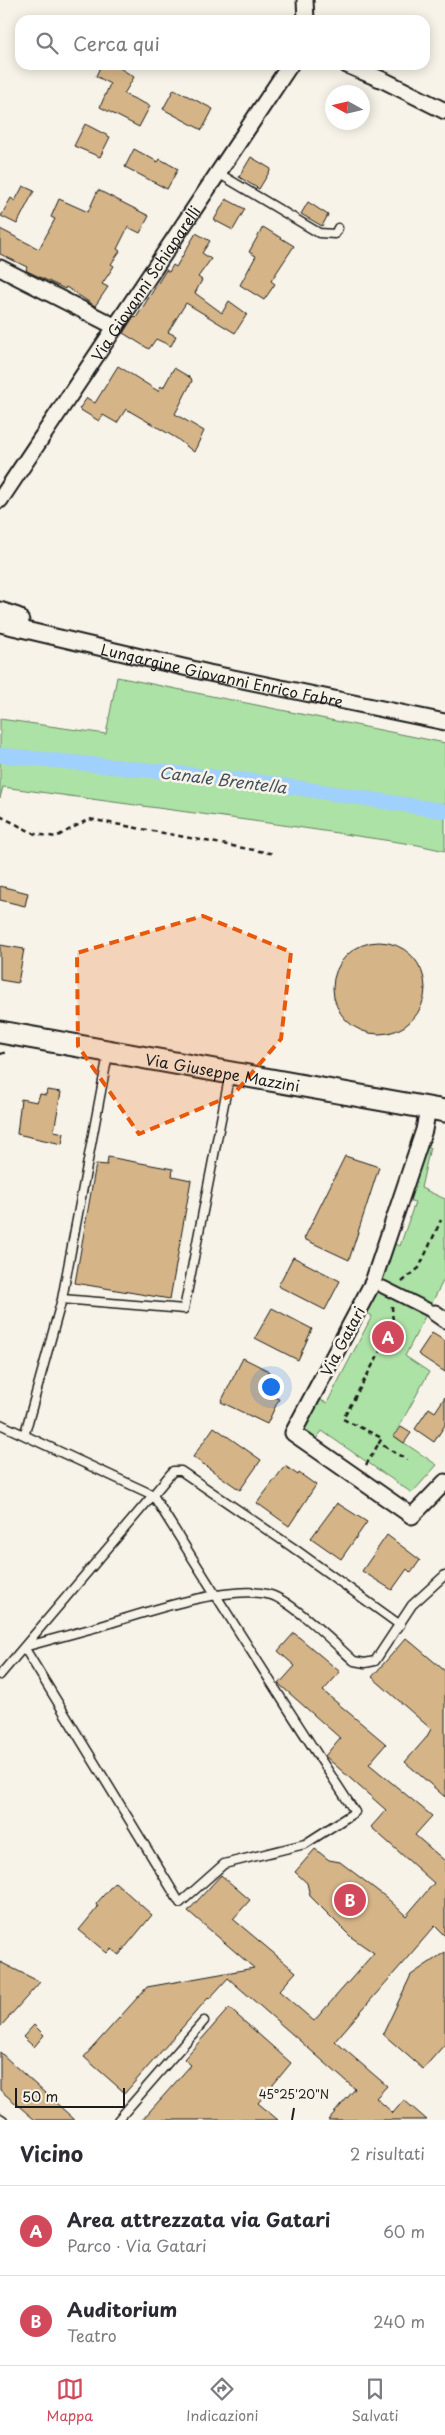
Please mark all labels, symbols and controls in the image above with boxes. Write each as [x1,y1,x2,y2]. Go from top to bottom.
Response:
search box [15,15,430,70]
icon: search [33,29,61,57]
text: Cerca qui [73,29,160,57]
north arrow [325,85,370,130]
street label: Via Giovanni Schiaparelli [85,201,205,365]
street label: Lungargine Giovanni Enrico Fabre [99,637,346,712]
water label: Canale Brentella [158,759,289,799]
street label: Via Giuseppe Mazzini [143,1046,302,1097]
street label: Via Gatari [314,1302,370,1380]
pin: A [372,1318,404,1356]
your location [258,1374,284,1400]
pin: B [334,1881,366,1919]
scale bar [15,2085,125,2108]
text: 45°25'20"N [259,2085,329,2103]
text: 50 m [22,2086,58,2107]
text: Vicino [20,2137,83,2169]
text: 2 risultati [350,2141,425,2165]
text: Area attrezzata via Gatari [67,2205,330,2233]
text: A [30,2219,42,2243]
text: 60 m [383,2219,425,2243]
text: Parco · Via Gatari [67,2233,207,2257]
text: Auditorium [67,2295,177,2323]
text: B [31,2309,41,2333]
text: 240 m [373,2309,425,2333]
text: Teatro [67,2323,117,2347]
tab: Mappa [47,2375,93,2426]
tab: Indicazioni [186,2375,258,2426]
tab: Salvati [351,2375,398,2426]

